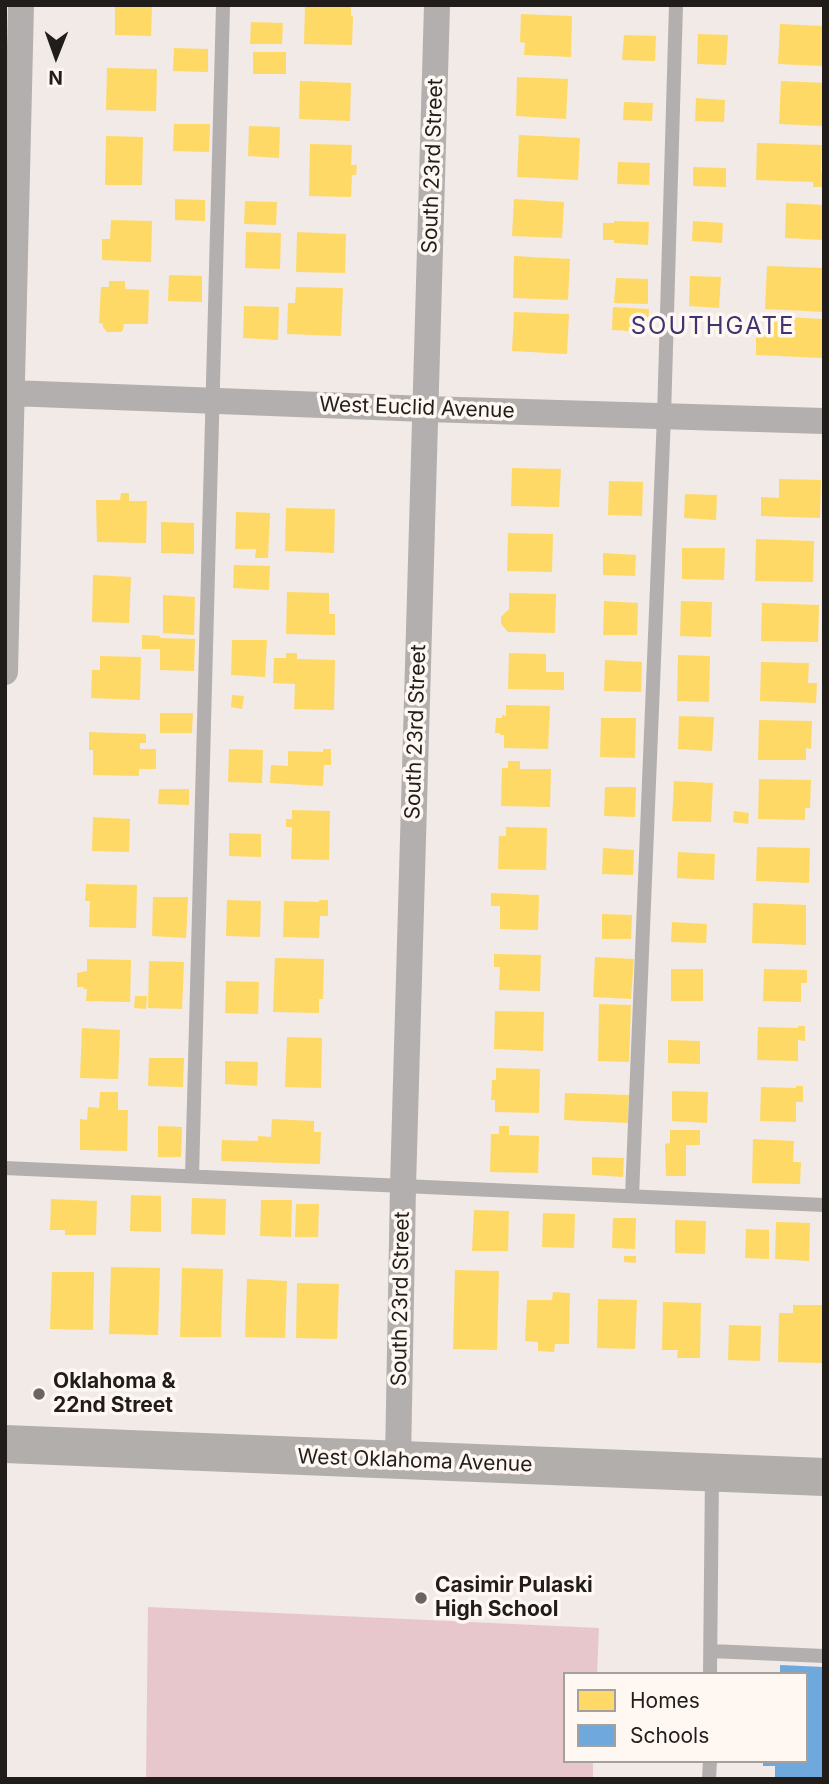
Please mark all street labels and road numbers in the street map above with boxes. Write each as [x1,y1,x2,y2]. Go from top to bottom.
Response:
street label: South 23rd Street [417,78,449,254]
street label: West Euclid Avenue [319,392,515,424]
street label: South 23rd Street [400,644,432,820]
street label: South 23rd Street [387,1211,415,1387]
street label: West Oklahoma Avenue [297,1444,533,1478]

